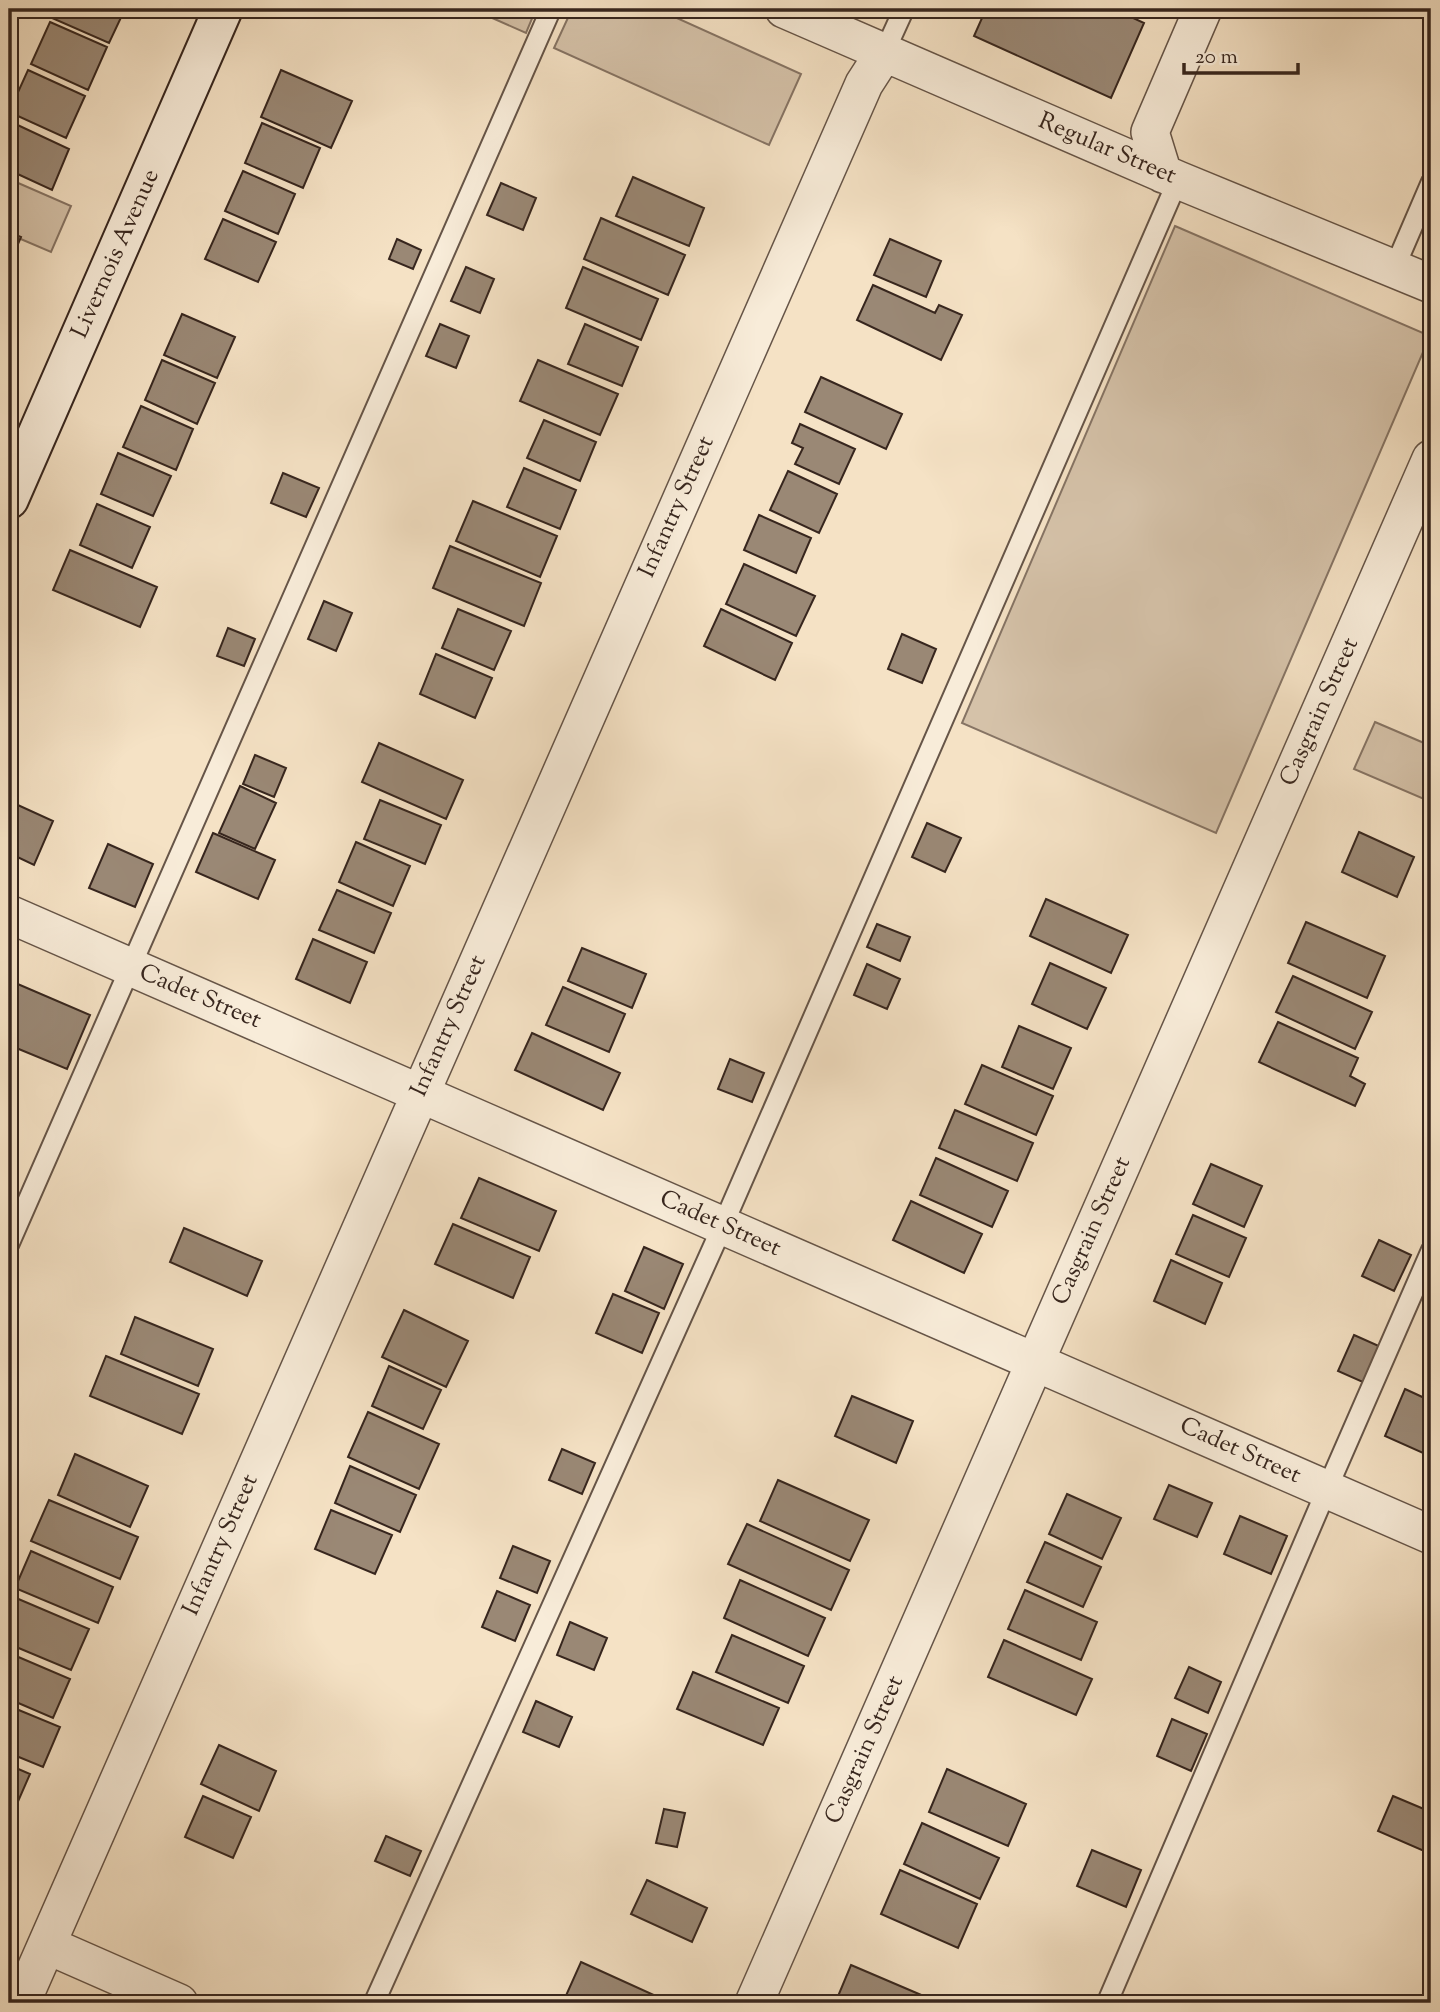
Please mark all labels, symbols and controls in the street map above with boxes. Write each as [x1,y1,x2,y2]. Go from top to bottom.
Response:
scale bar [1184,32,1298,76]
text: 20 m [1195,43,1238,73]
street label: Regular Street [1033,105,1181,193]
street label: Livernois Avenue [63,164,169,344]
street label: Infantry Street [631,431,723,583]
street label: Casgrain Street [1272,632,1368,792]
street label: Infantry Street [403,950,495,1102]
street label: Cadet Street [134,956,266,1038]
street label: Casgrain Street [1044,1151,1140,1311]
street label: Cadet Street [654,1182,786,1266]
street label: Cadet Street [1174,1409,1306,1493]
street label: Infantry Street [175,1469,267,1621]
street label: Casgrain Street [817,1670,913,1830]

